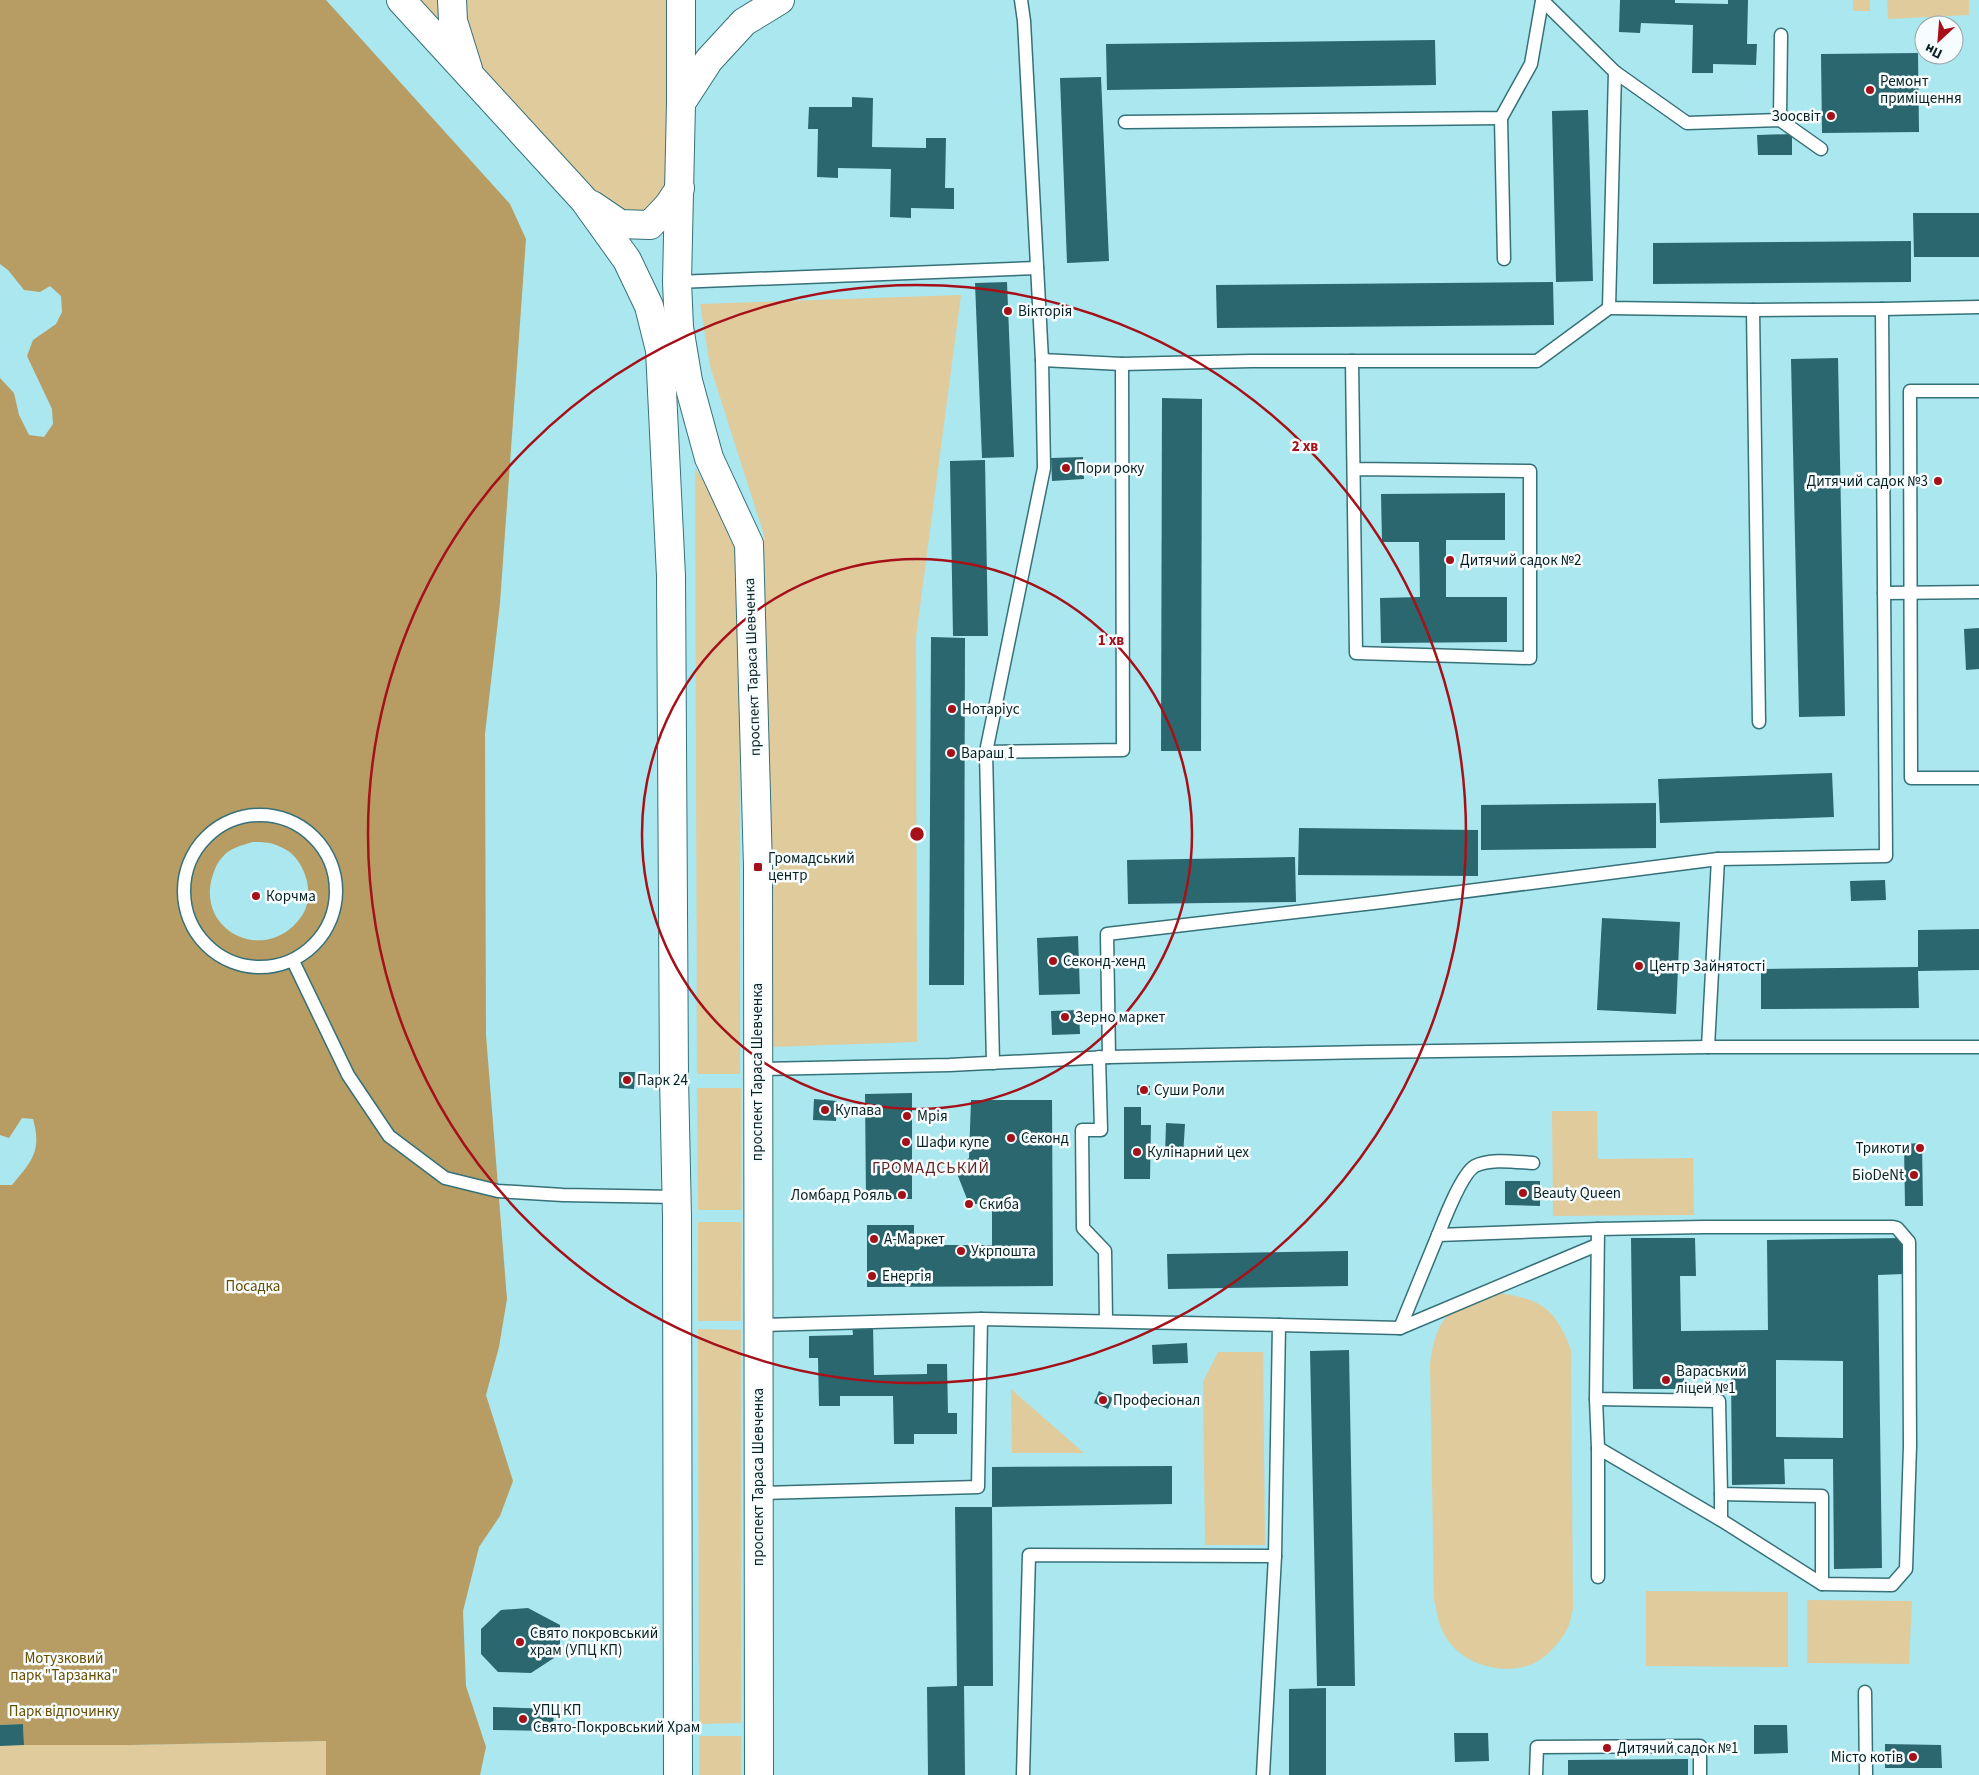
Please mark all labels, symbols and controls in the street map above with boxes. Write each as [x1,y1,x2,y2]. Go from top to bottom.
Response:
north arrow [1914,15,1964,65]
text: Пн [1922,38,1946,64]
place label: Ремонт приміщення [1880,71,1962,109]
marker: Ремонт приміщення [1864,84,1876,96]
place label: Зоосвіт [1771,106,1821,127]
marker: Зоосвіт [1825,110,1837,122]
place label: Вікторія [1018,301,1072,322]
marker: Вікторія [1002,305,1014,317]
text: 2 хв [1292,436,1318,457]
place label: Пори року [1076,458,1144,479]
marker: Пори року [1060,462,1072,474]
place label: Дитячий садок №3 [1806,471,1928,492]
marker: Дитячий садок №3 [1932,475,1944,487]
place label: Дитячий садок №2 [1460,550,1582,571]
marker: Дитячий садок №2 [1444,554,1456,566]
street label: проспект Тараса Шевченка [739,578,766,756]
text: 1 хв [1098,630,1124,651]
place label: Нотаріус [962,699,1020,720]
marker: Нотаріус [946,703,958,715]
place label: Вараш 1 [961,743,1015,764]
marker: Вараш 1 [945,747,957,759]
centre of rings [908,825,926,843]
place label: Громадський центр [768,848,855,886]
marker: Громадський центр [752,861,764,873]
place label: Корчма [266,886,316,907]
marker: Корчма [250,890,262,902]
place label: Секонд-хенд [1063,951,1145,972]
marker: Секонд-хенд [1047,955,1059,967]
place label: Центр Зайнятості [1649,956,1765,977]
marker: Центр Зайнятості [1633,960,1645,972]
street label: проспект Тараса Шевченка [747,983,768,1161]
place label: Зерно маркет [1075,1007,1165,1028]
marker: Зерно маркет [1059,1011,1071,1023]
place label: Парк 24 [637,1070,688,1091]
marker: Парк 24 [621,1074,633,1086]
place label: Суши Роли [1154,1080,1225,1101]
marker: Суши Роли [1138,1084,1150,1096]
place label: Купава [835,1100,881,1121]
marker: Купава [819,1104,831,1116]
place label: Мрія [917,1106,948,1127]
marker: Мрія [901,1110,913,1122]
place label: Секонд [1021,1128,1069,1149]
place label: Шафи купе [916,1132,989,1153]
marker: Секонд [1005,1132,1017,1144]
marker: Шафи купе [900,1136,912,1148]
place label: Трикоти [1855,1138,1910,1159]
place label: Кулінарний цех [1147,1142,1249,1163]
marker: Трикоти [1914,1142,1926,1154]
marker: Кулінарний цех [1131,1146,1143,1158]
district label: ГРОМАДСЬКИЙ [872,1157,990,1179]
place label: БіоDeNt [1852,1165,1904,1186]
marker: БіоDeNt [1908,1169,1920,1181]
place label: Beauty Queen [1533,1183,1621,1204]
place label: Ломбард Рояль [791,1185,892,1206]
marker: Beauty Queen [1517,1187,1529,1199]
marker: Ломбард Рояль [896,1189,908,1201]
place label: Скиба [979,1194,1019,1215]
marker: Скиба [963,1198,975,1210]
place label: А-Маркет [884,1229,945,1250]
marker: А-Маркет [868,1233,880,1245]
place label: Укрпошта [971,1241,1036,1262]
marker: Укрпошта [955,1245,967,1257]
place label: Енергія [882,1266,932,1287]
marker: Енергія [866,1270,878,1282]
park label: Посадка [226,1276,280,1297]
place label: Вараський ліцей №1 [1676,1361,1747,1399]
marker: Вараський ліцей №1 [1660,1374,1672,1386]
street label: проспект Тараса Шевченка [748,1388,769,1566]
place label: Професіонал [1113,1390,1200,1411]
marker: Професіонал [1097,1394,1109,1406]
place label: Свято покровський храм (УПЦ КП) [530,1623,658,1661]
marker: Свято покровський храм (УПЦ КП) [514,1636,526,1648]
park label: Мотузковий парк "Тарзанка" [10,1648,118,1686]
place label: УПЦ КП Свято-Покровський Храм [533,1700,700,1738]
park label: Парк відпочинку [9,1701,119,1722]
marker: УПЦ КП Свято-Покровський Храм [517,1713,529,1725]
place label: Дитячий садок №1 [1617,1738,1739,1759]
marker: Дитячий садок №1 [1601,1742,1613,1754]
place label: Місто котів [1831,1747,1903,1768]
marker: Місто котів [1907,1751,1919,1763]

